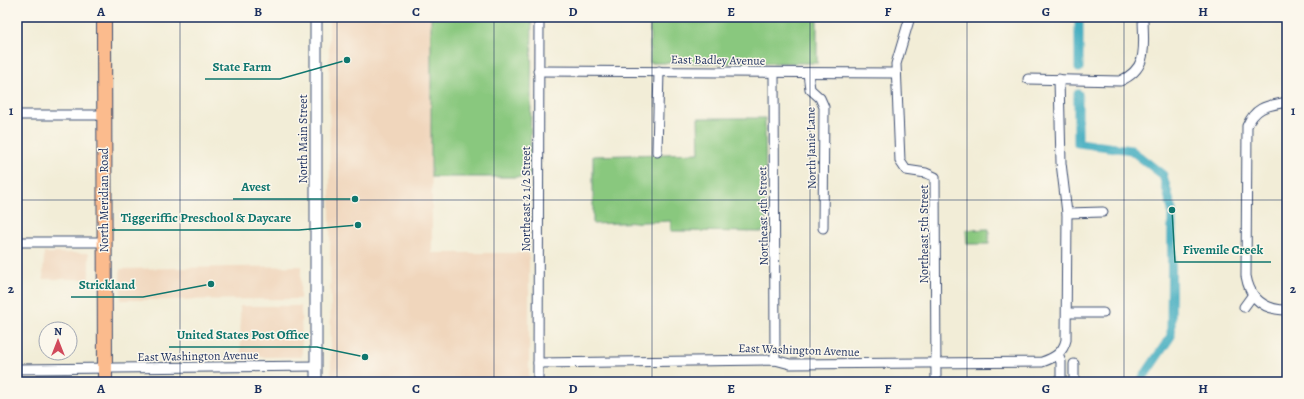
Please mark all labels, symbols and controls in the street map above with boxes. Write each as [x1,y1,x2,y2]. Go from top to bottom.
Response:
text: A [96,3,106,20]
text: B [254,3,262,20]
text: C [412,3,420,20]
text: D [568,3,578,20]
text: E [727,3,735,20]
text: F [885,3,892,20]
text: G [1042,3,1050,20]
text: H [1198,3,1208,20]
street label: East Badley Avenue [671,51,765,69]
callout: State Farm [205,54,280,79]
text: State Farm [212,58,272,75]
street label: North Main Street [295,94,311,184]
text: 1 [9,102,14,119]
text: 1 [1291,102,1296,119]
street label: North Janie Lane [802,107,820,189]
street label: Northeast 2 1/2 Street [518,146,534,252]
street label: North Meridian Road [96,147,112,252]
street label: Northeast 4th Street [754,166,772,266]
callout: Avest [233,174,279,199]
text: Avest [240,178,271,195]
street label: Northeast 5th Street [916,185,932,283]
callout: Tiggeriffic Preschool & Daycare [112,205,299,230]
text: Tiggeriffic Preschool & Daycare [121,209,291,226]
callout: Fivemile Creek [1175,237,1271,262]
text: Fivemile Creek [1183,241,1263,258]
callout: Strickland [71,272,143,297]
text: Strickland [79,276,135,293]
text: 2 [8,280,15,297]
text: 2 [1290,280,1297,297]
north arrow [38,321,78,361]
callout: United States Post Office [169,322,317,347]
text: N [54,324,62,339]
text: United States Post Office [177,326,309,343]
street label: East Washington Avenue [738,340,860,360]
street label: East Washington Avenue [137,347,259,365]
text: A [96,380,106,397]
text: B [254,380,262,397]
text: C [412,380,420,397]
text: D [568,380,578,397]
text: E [727,380,735,397]
text: F [885,380,892,397]
text: G [1042,380,1050,397]
text: H [1198,380,1208,397]

